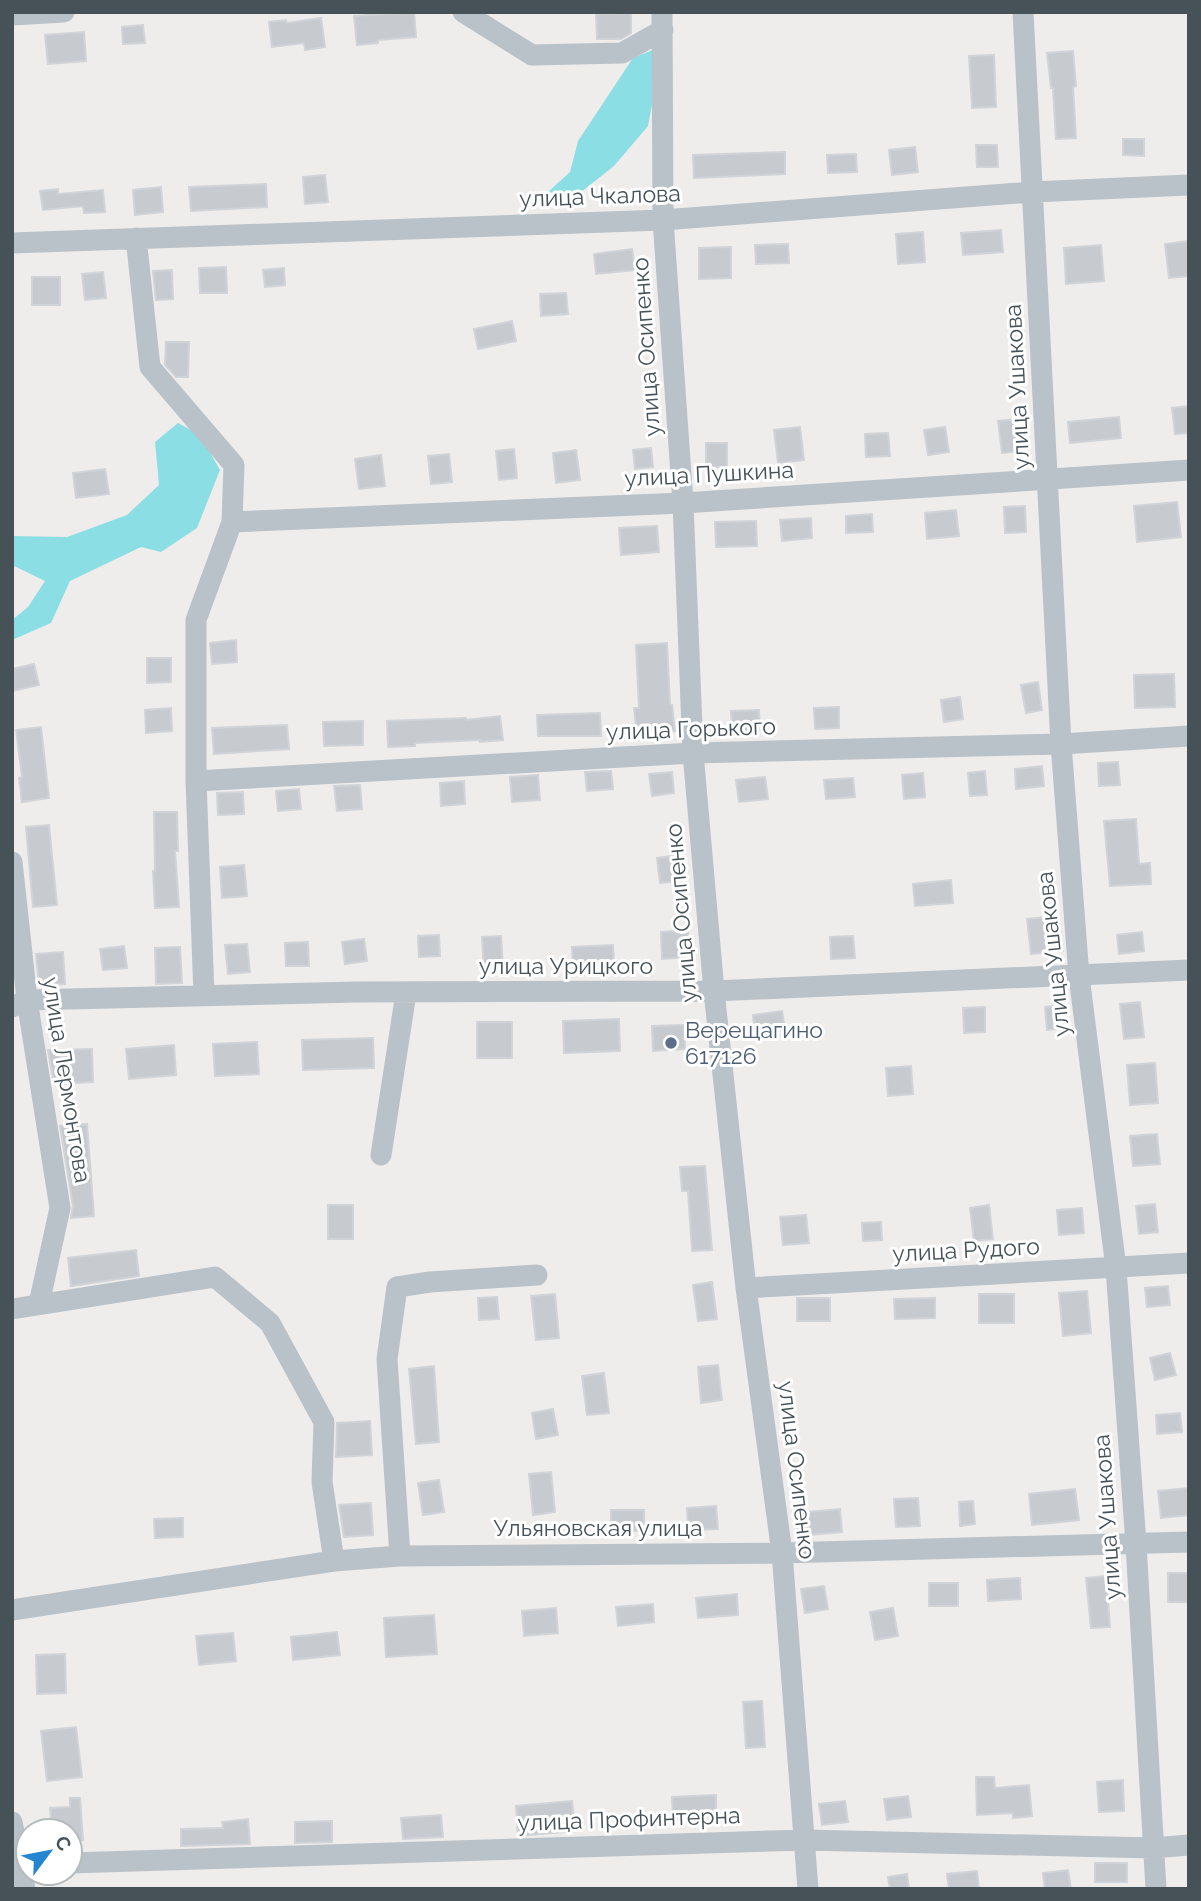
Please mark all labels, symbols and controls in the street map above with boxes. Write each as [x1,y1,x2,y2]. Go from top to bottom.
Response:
street label: улица Чкалова [519,179,681,212]
street label: улица Осипенко [626,257,665,438]
street label: улица Ушакова [999,304,1034,471]
street label: улица Пушкина [624,456,794,491]
street label: улица Горького [606,712,776,745]
street label: улица Осипенко [659,822,702,1004]
street label: улица Ушакова [1030,870,1075,1038]
street label: улица Урицкого [479,952,653,979]
street label: улица Лермонтова [38,975,97,1185]
place label: Верещагино 617126 [685,1016,823,1069]
marker: Верещагино 617126 [663,1035,679,1051]
street label: улица Рудого [892,1232,1040,1267]
street label: улица Осипенко [773,1379,822,1561]
street label: улица Ушакова [1087,1433,1126,1601]
street label: Ульяновская улица [493,1514,703,1541]
street label: улица Профинтерна [517,1801,741,1836]
north arrow [14,1817,84,1887]
text: С [51,1832,76,1854]

